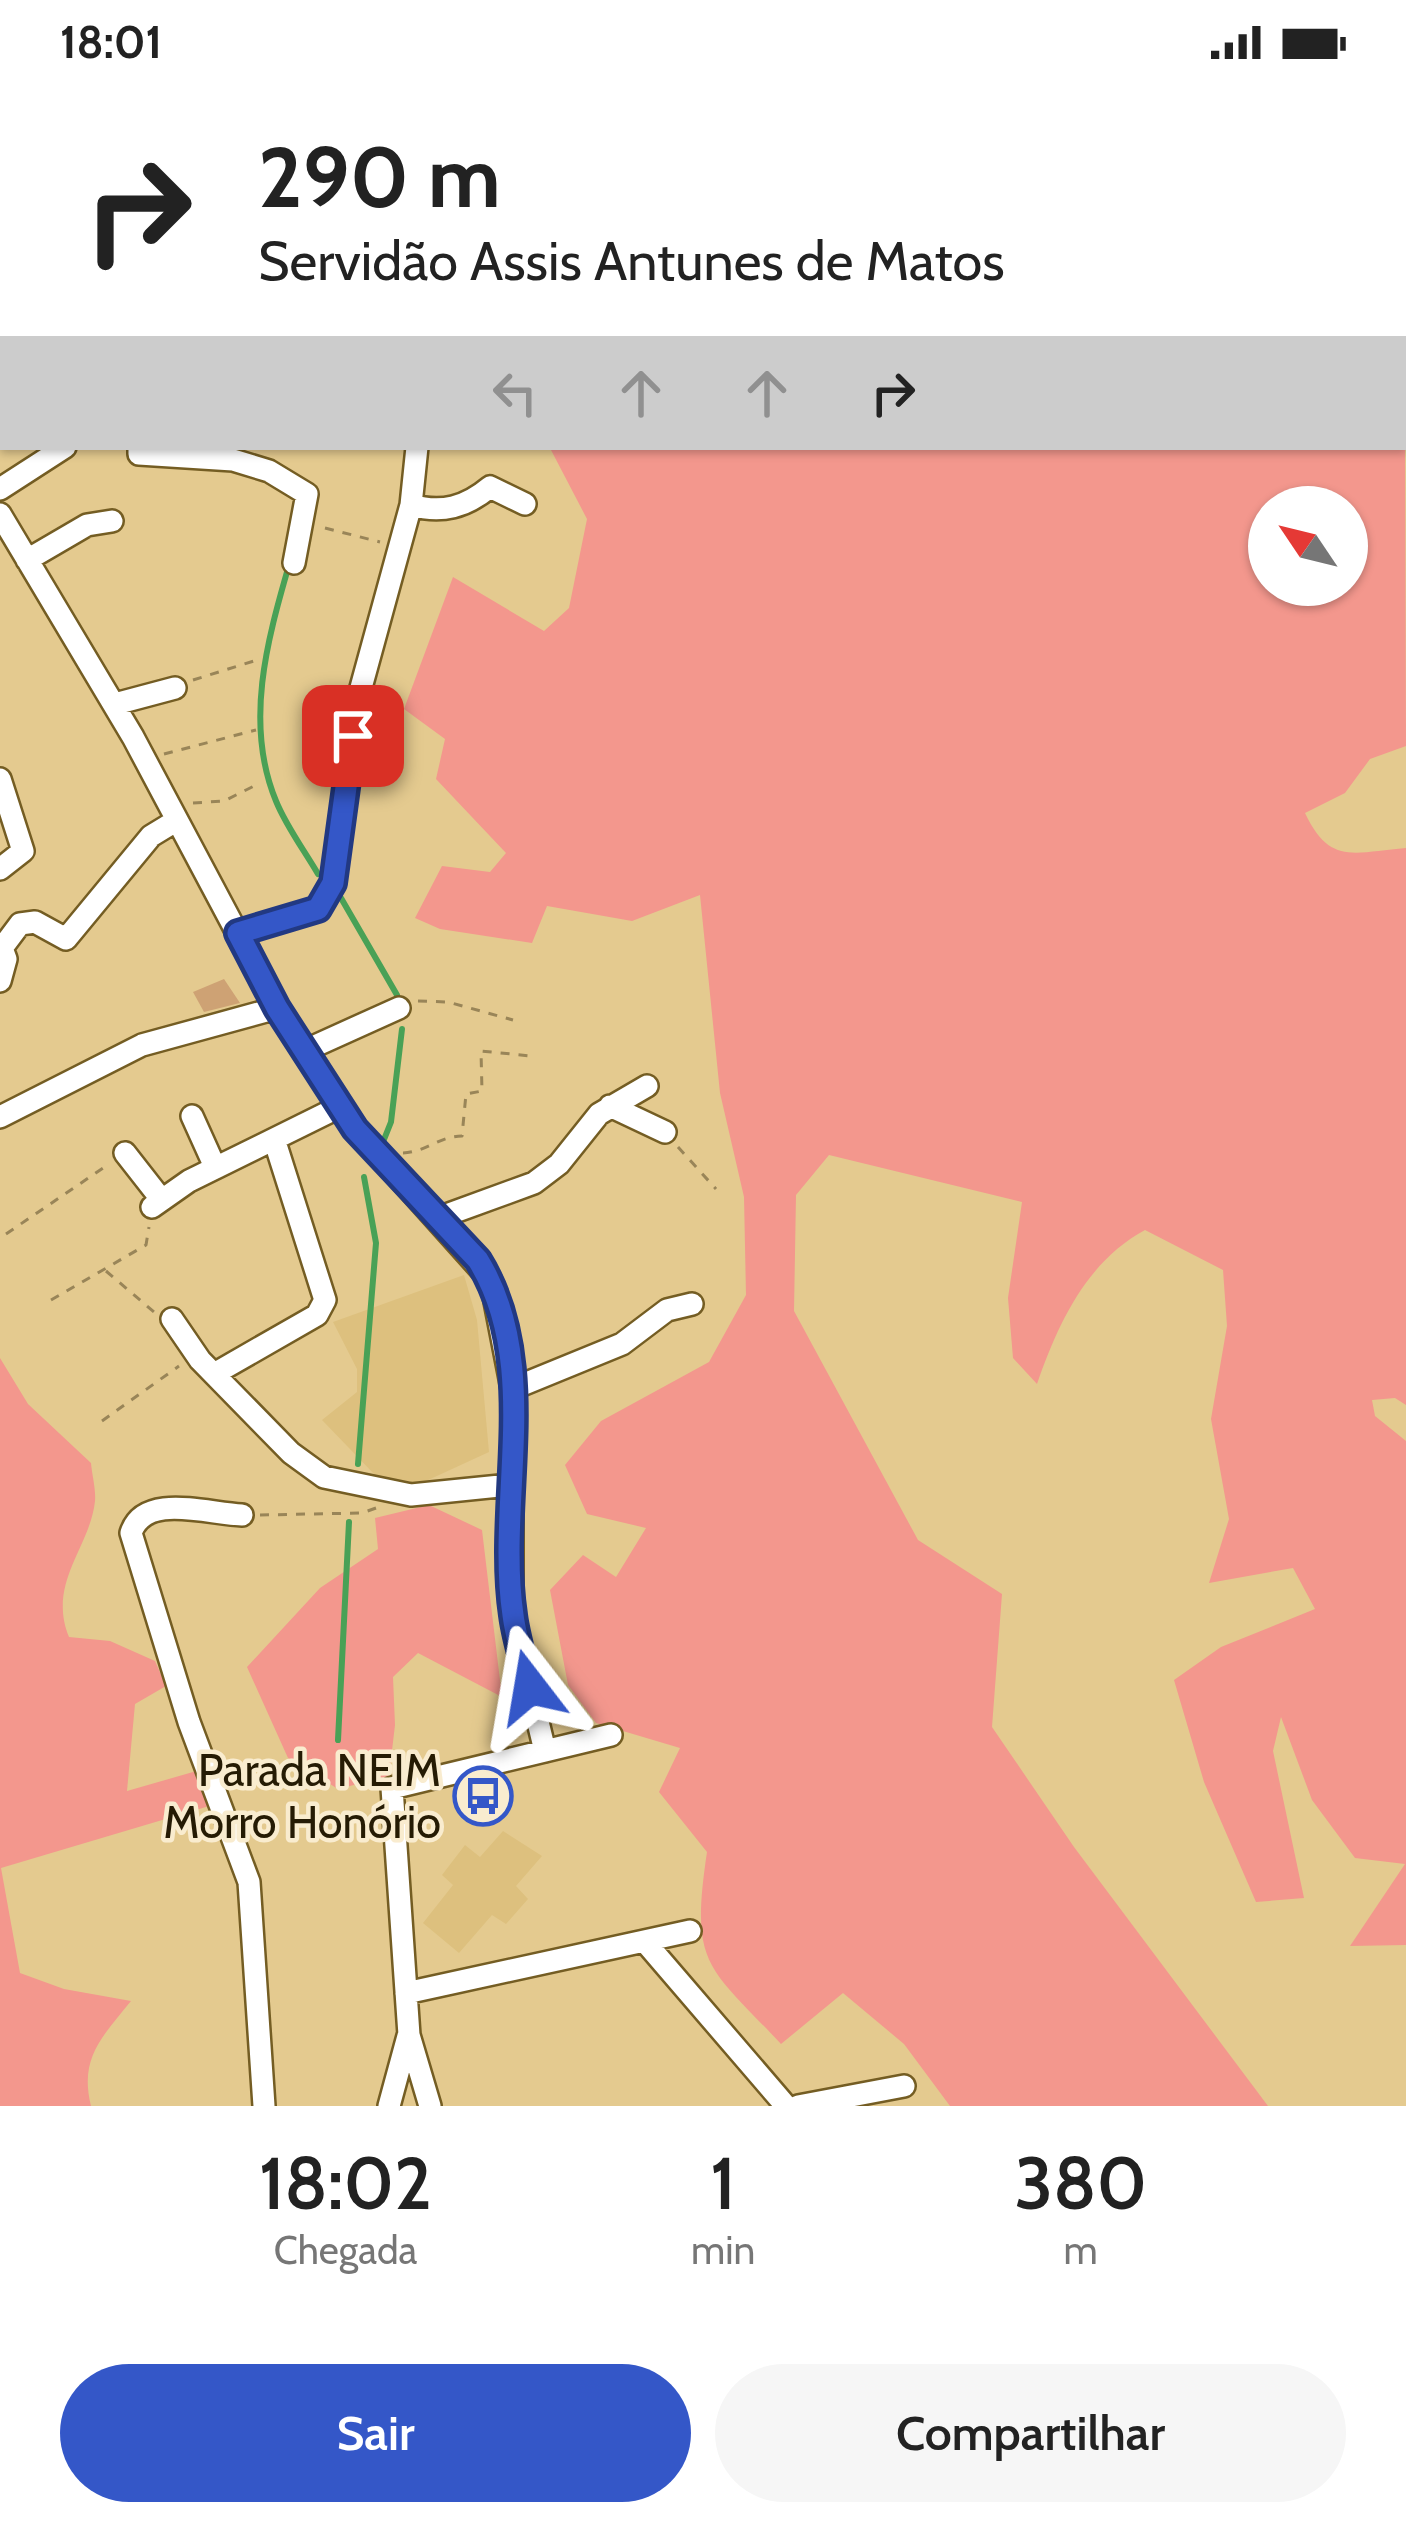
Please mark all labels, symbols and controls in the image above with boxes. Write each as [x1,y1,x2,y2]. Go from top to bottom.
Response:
text: 18:01 [60,15,162,69]
text: 290 m [258,126,501,228]
icon: right [60,132,216,288]
text: Servidão Assis Antunes de Matos [258,228,1005,294]
icon: left [482,360,548,426]
icon: ahead [608,360,674,426]
icon: ahead [734,360,800,426]
icon: right [860,360,926,426]
north arrow [1248,486,1368,606]
map controls [1248,486,1368,606]
pin [302,685,404,787]
icon: arrive [320,703,386,769]
position arrow [467,1624,593,1750]
place label: Parada NEIM Morro Honório [163,1743,441,1849]
bus stop icon: Parada NEIM Morro Honório [452,1765,514,1827]
text: 18:02 [259,2140,432,2227]
text: 1 [710,2140,736,2227]
text: 380 [1014,2140,1147,2227]
text: Chegada [274,2226,417,2274]
text: min [691,2226,755,2274]
text: m [1064,2226,1098,2274]
button: Sair [60,2364,691,2502]
button: Compartilhar [715,2364,1346,2502]

